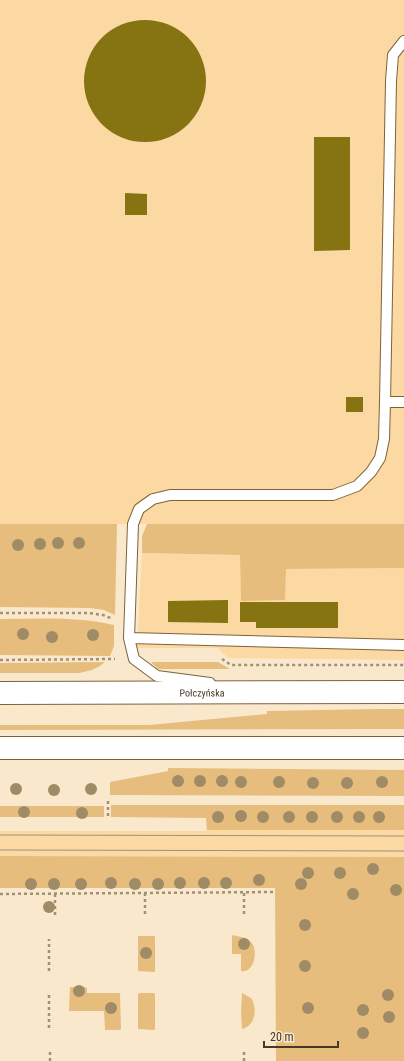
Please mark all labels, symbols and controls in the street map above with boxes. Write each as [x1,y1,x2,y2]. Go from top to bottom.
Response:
street label: Połczyńska [180,687,225,698]
scale bar [264,1023,338,1049]
text: 20 m [270,1030,294,1044]

